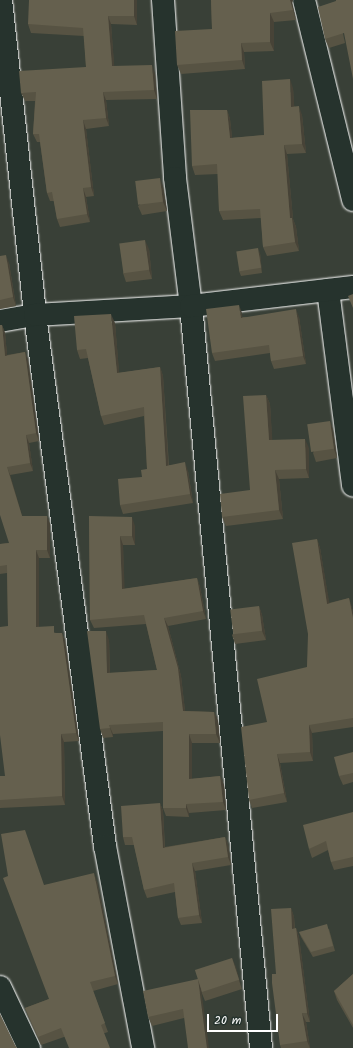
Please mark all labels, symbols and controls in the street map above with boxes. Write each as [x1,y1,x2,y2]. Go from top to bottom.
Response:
scale bar [209,1006,280,1032]
text: 20 m [214,1011,241,1030]

